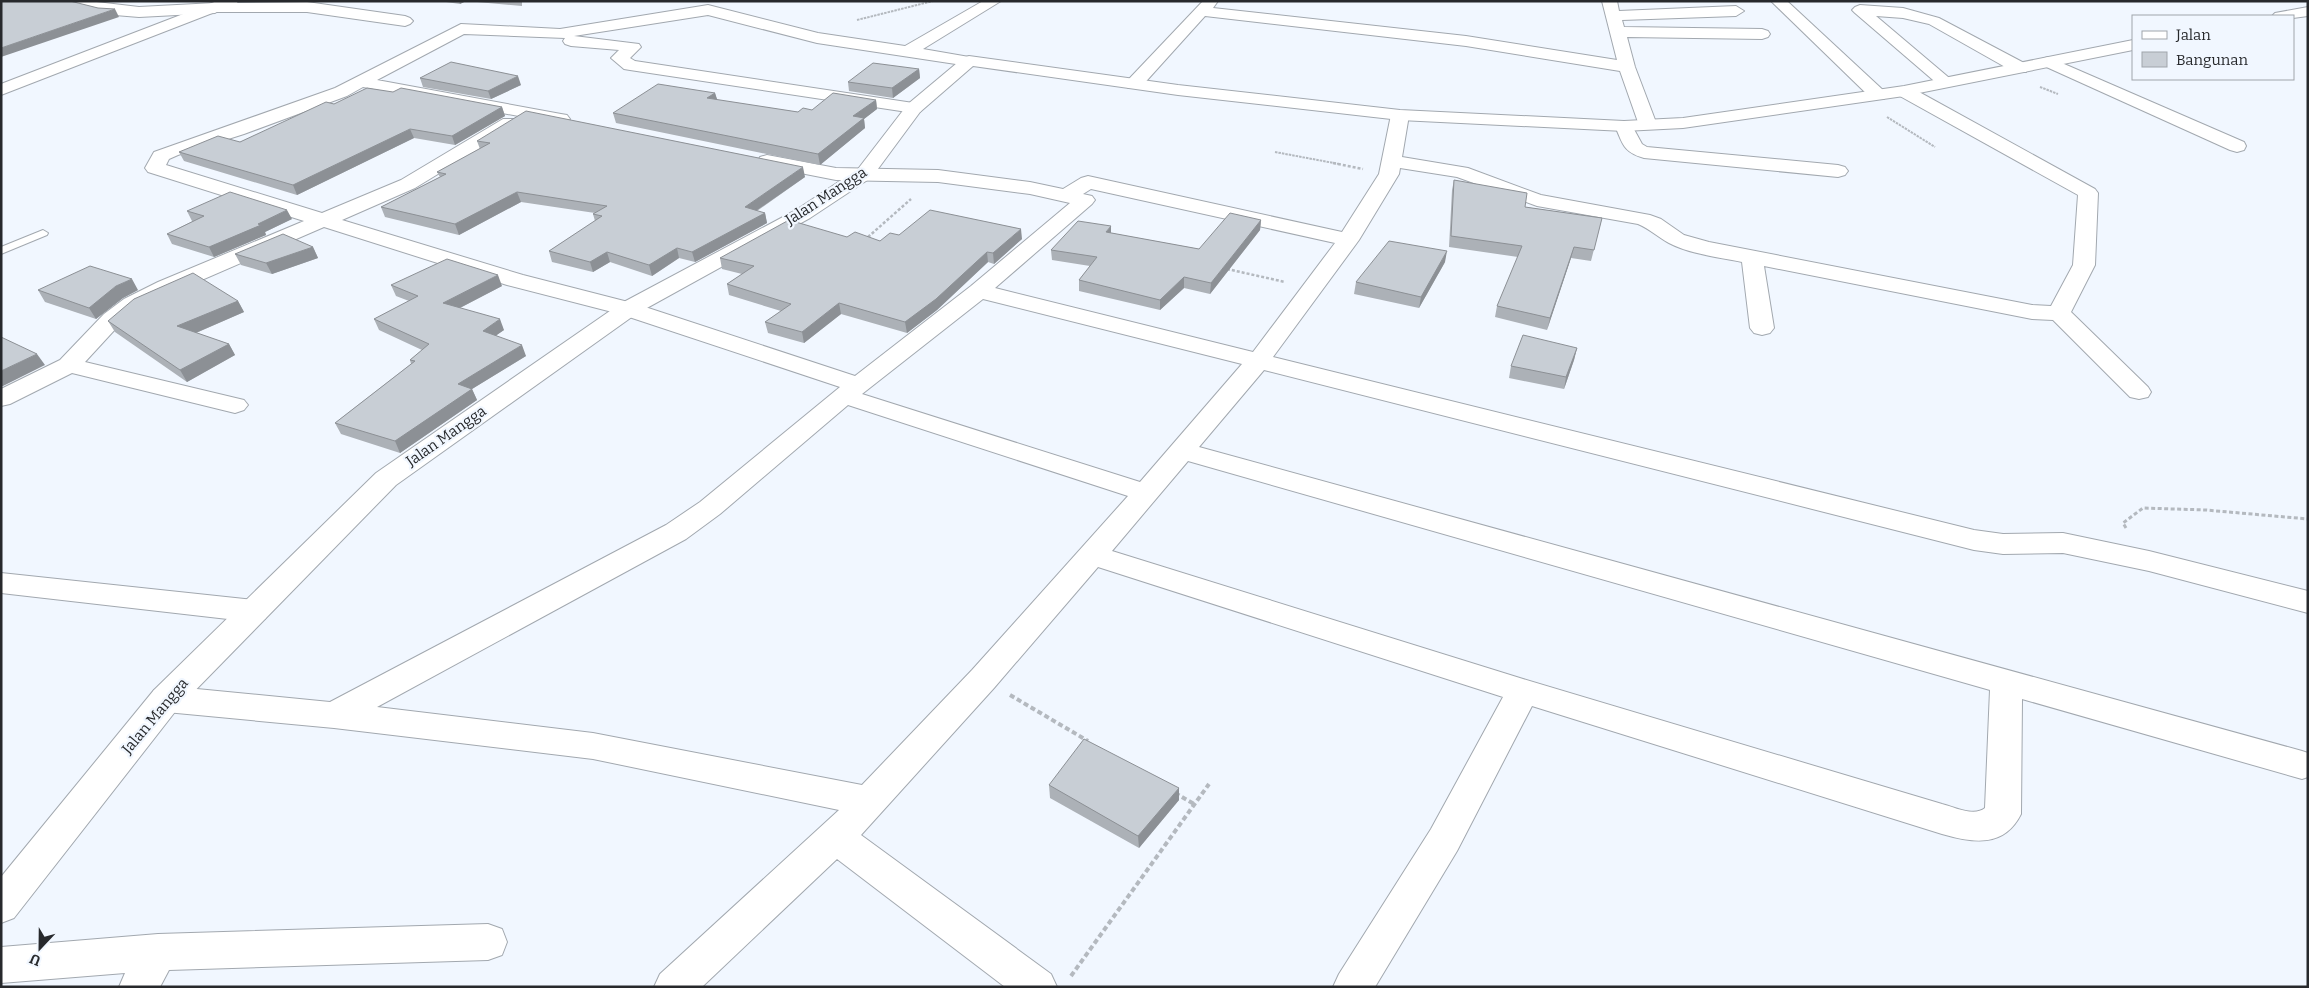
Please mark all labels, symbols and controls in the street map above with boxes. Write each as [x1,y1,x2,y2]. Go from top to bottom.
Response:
legend [2132,15,2294,80]
text: Jalan [2175,26,2211,44]
text: Bangunan [2176,51,2248,69]
street label: Jalan Mangga [781,163,870,230]
street label: Jalan Mangga [402,402,489,471]
street label: Jalan Mangga [117,674,192,758]
north arrow [15,923,65,973]
text: U [27,950,43,969]

